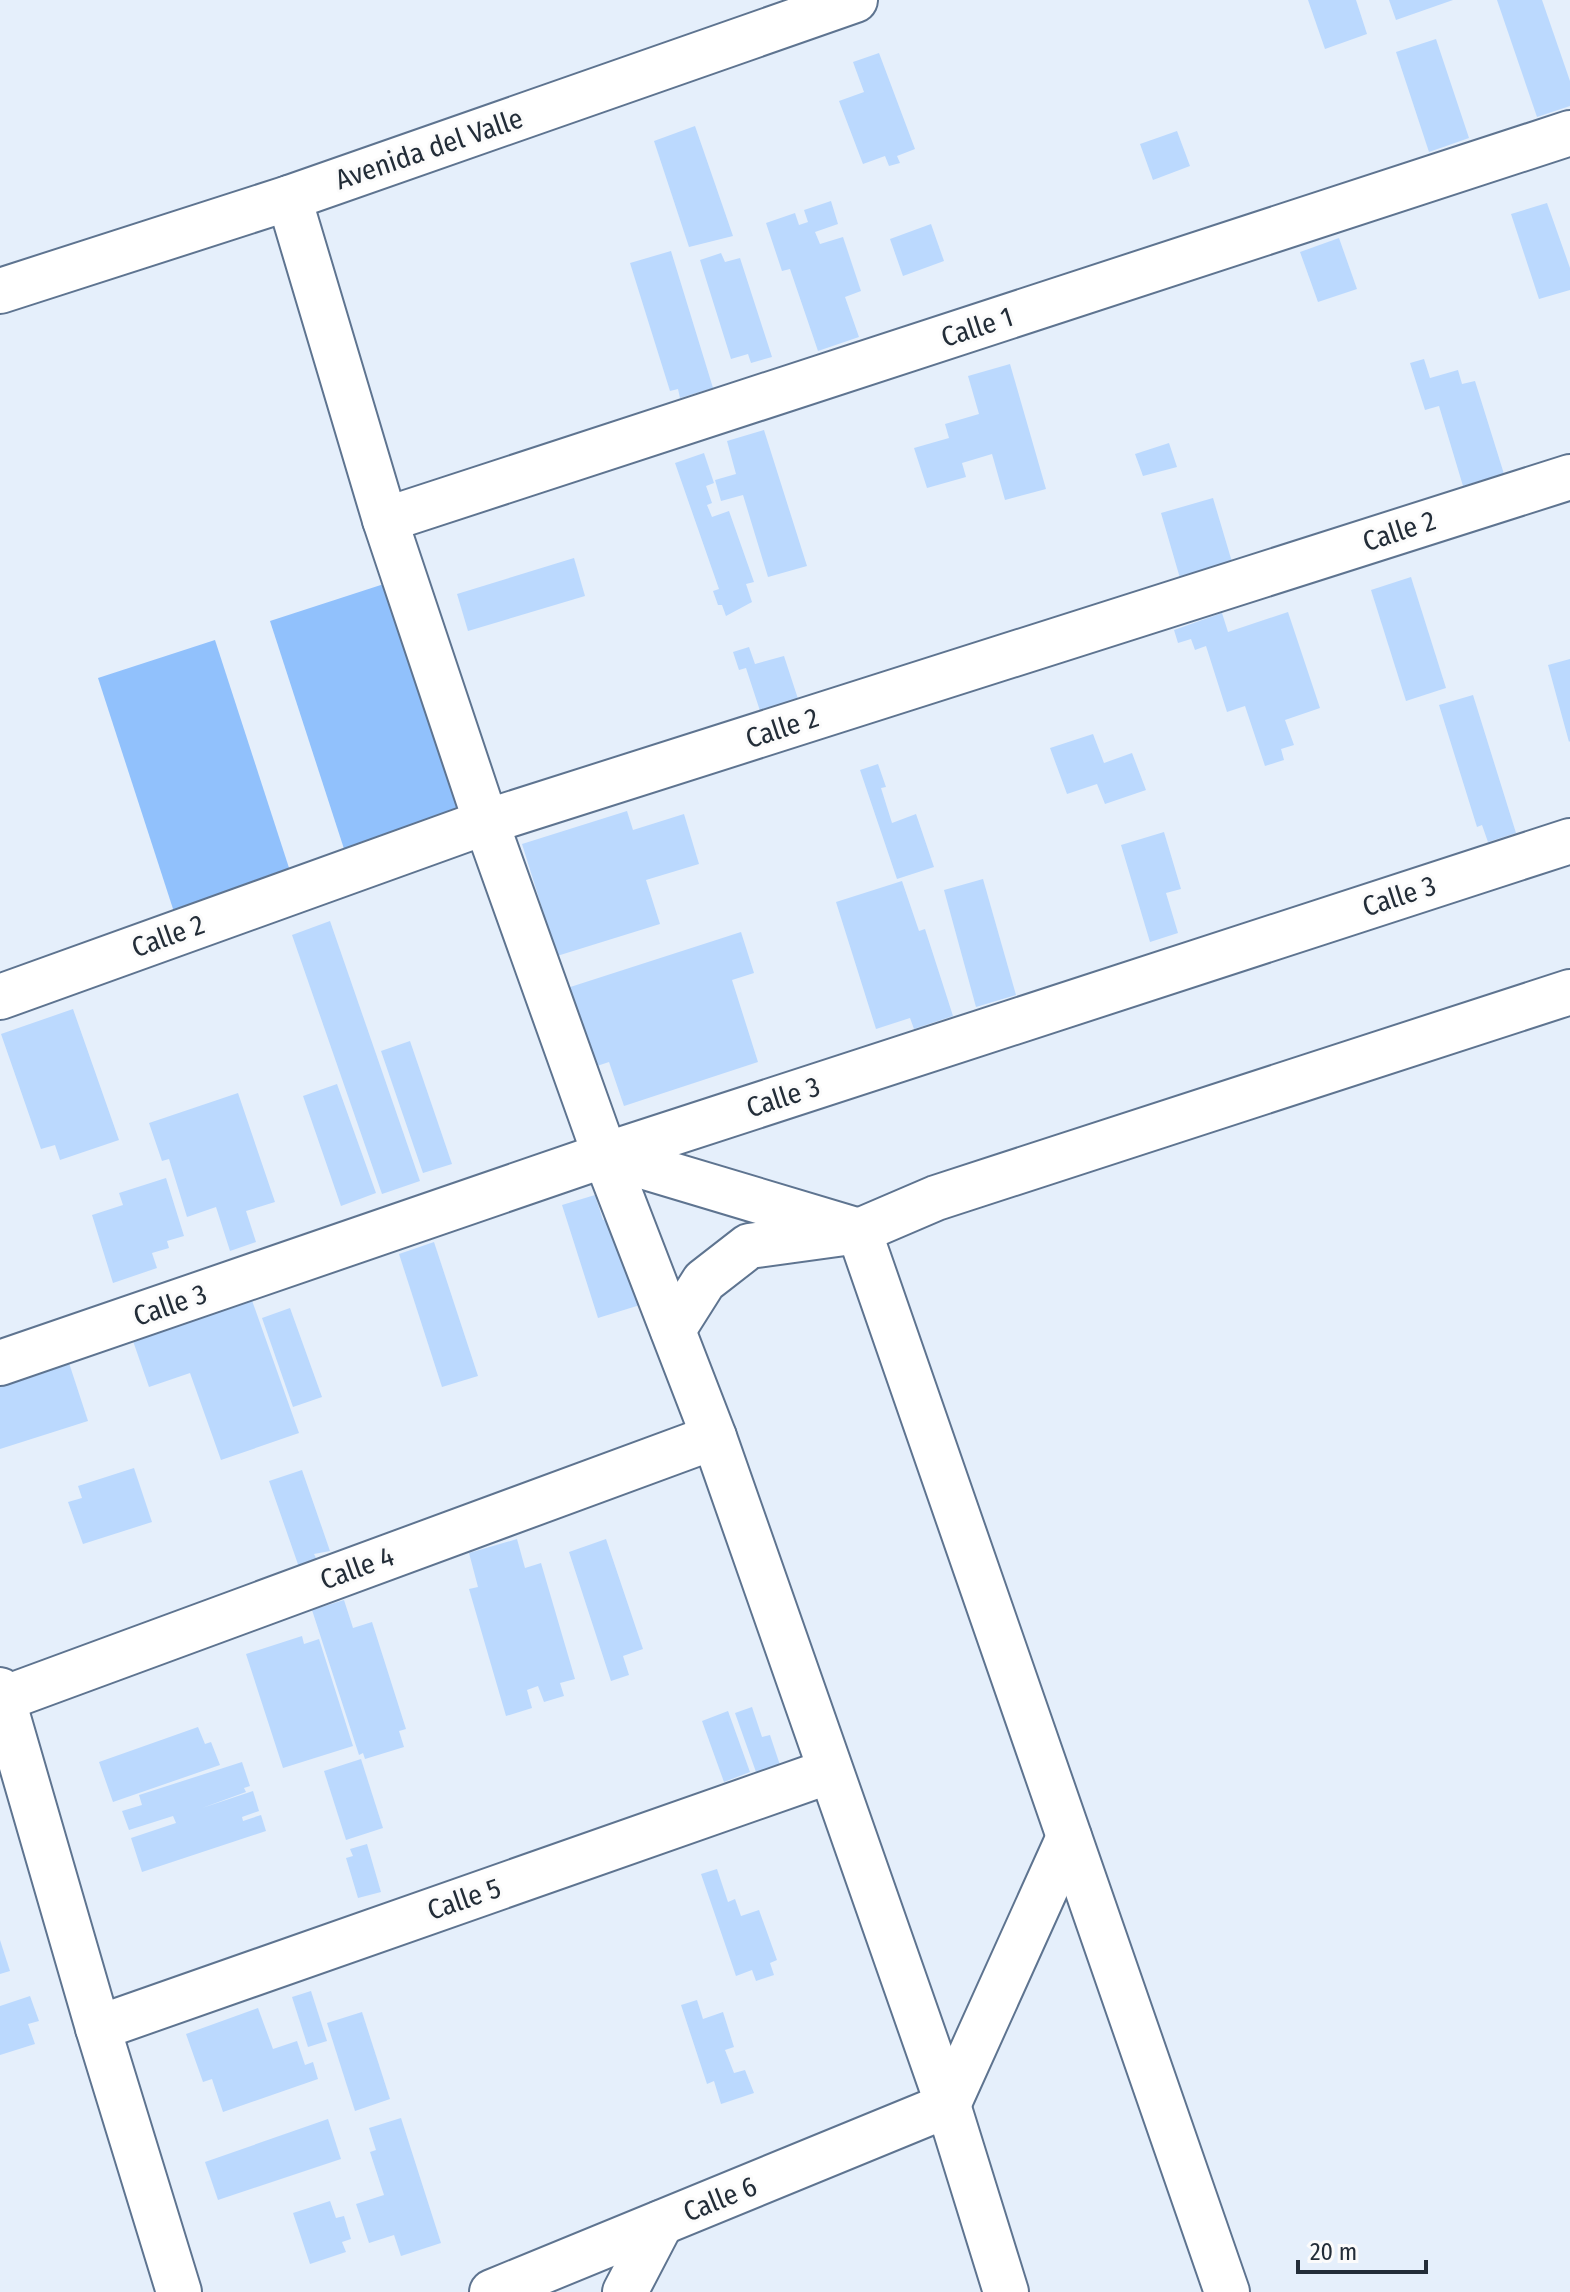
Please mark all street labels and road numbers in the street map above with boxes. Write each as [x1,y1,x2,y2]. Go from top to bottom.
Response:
street label: Avenida del Valle [331,102,527,196]
street label: Calle 1 [937,300,1017,354]
street label: Calle 2 [1358,504,1440,558]
street label: Calle 2 [741,701,823,755]
street label: Calle 3 [1358,869,1440,923]
street label: Calle 2 [127,908,209,964]
street label: Calle 3 [742,1070,824,1124]
street label: Calle 3 [129,1277,211,1333]
street label: Calle 4 [316,1539,398,1597]
street label: Calle 5 [423,1871,505,1927]
street label: Calle 6 [678,2169,762,2229]

